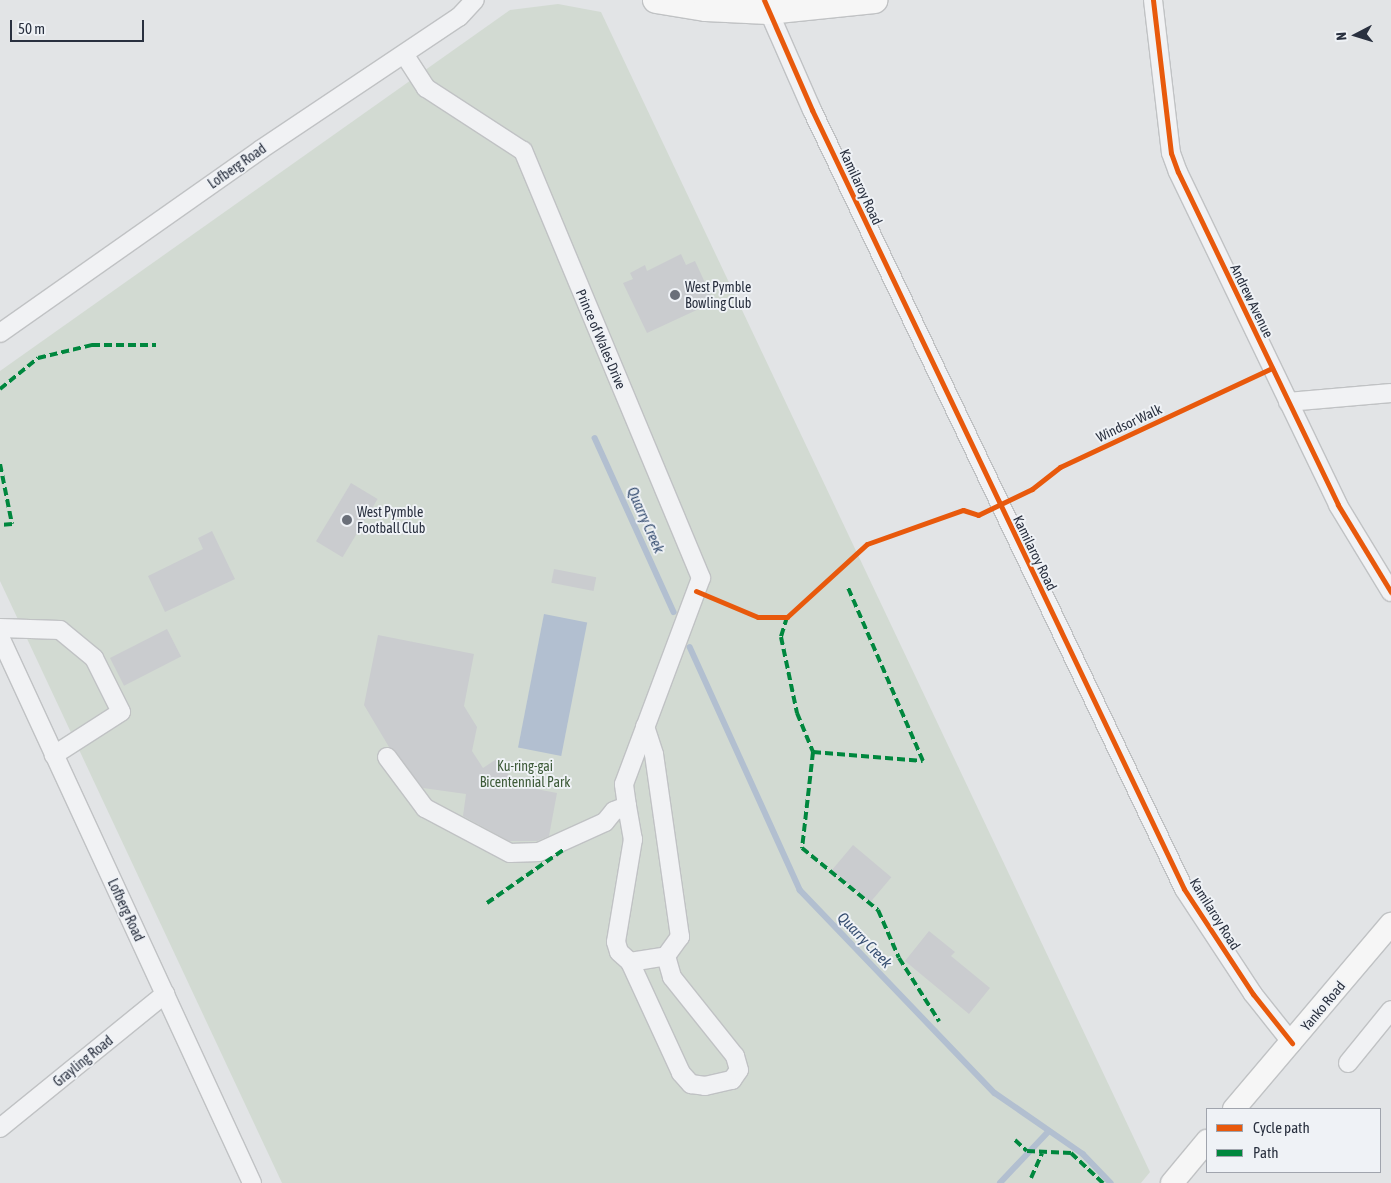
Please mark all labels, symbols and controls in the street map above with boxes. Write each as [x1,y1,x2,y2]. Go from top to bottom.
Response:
scale bar [12,10,146,42]
north arrow [1331,10,1381,60]
text: 50 m [18,20,45,37]
text: N [1333,32,1349,41]
street label: Lofberg Road [205,140,269,192]
street label: Kamilaroy Road [836,146,886,228]
street label: Andrew Avenue [1227,262,1277,340]
place label: West Pymble Bowling Club [685,279,751,312]
street label: Prince of Wales Drive [572,286,630,392]
marker: West Pymble Bowling Club [669,289,681,301]
street label: Windsor Walk [1094,400,1164,446]
water label: Quarry Creek [623,484,669,556]
place label: West Pymble Football Club [357,504,425,536]
street label: Kamilaroy Road [1010,513,1060,593]
marker: West Pymble Football Club [341,514,353,526]
park label: Ku-ring-gai Bicentennial Park [480,758,570,790]
street label: Kamilaroy Road [1186,875,1244,953]
street label: Lofberg Road [104,876,148,944]
water label: Quarry Creek [834,908,896,972]
street label: Yanko Road [1297,978,1349,1034]
street label: Grayling Road [50,1032,116,1090]
legend [1206,1108,1381,1173]
text: Cycle path [1253,1119,1310,1136]
text: Path [1253,1144,1279,1161]

